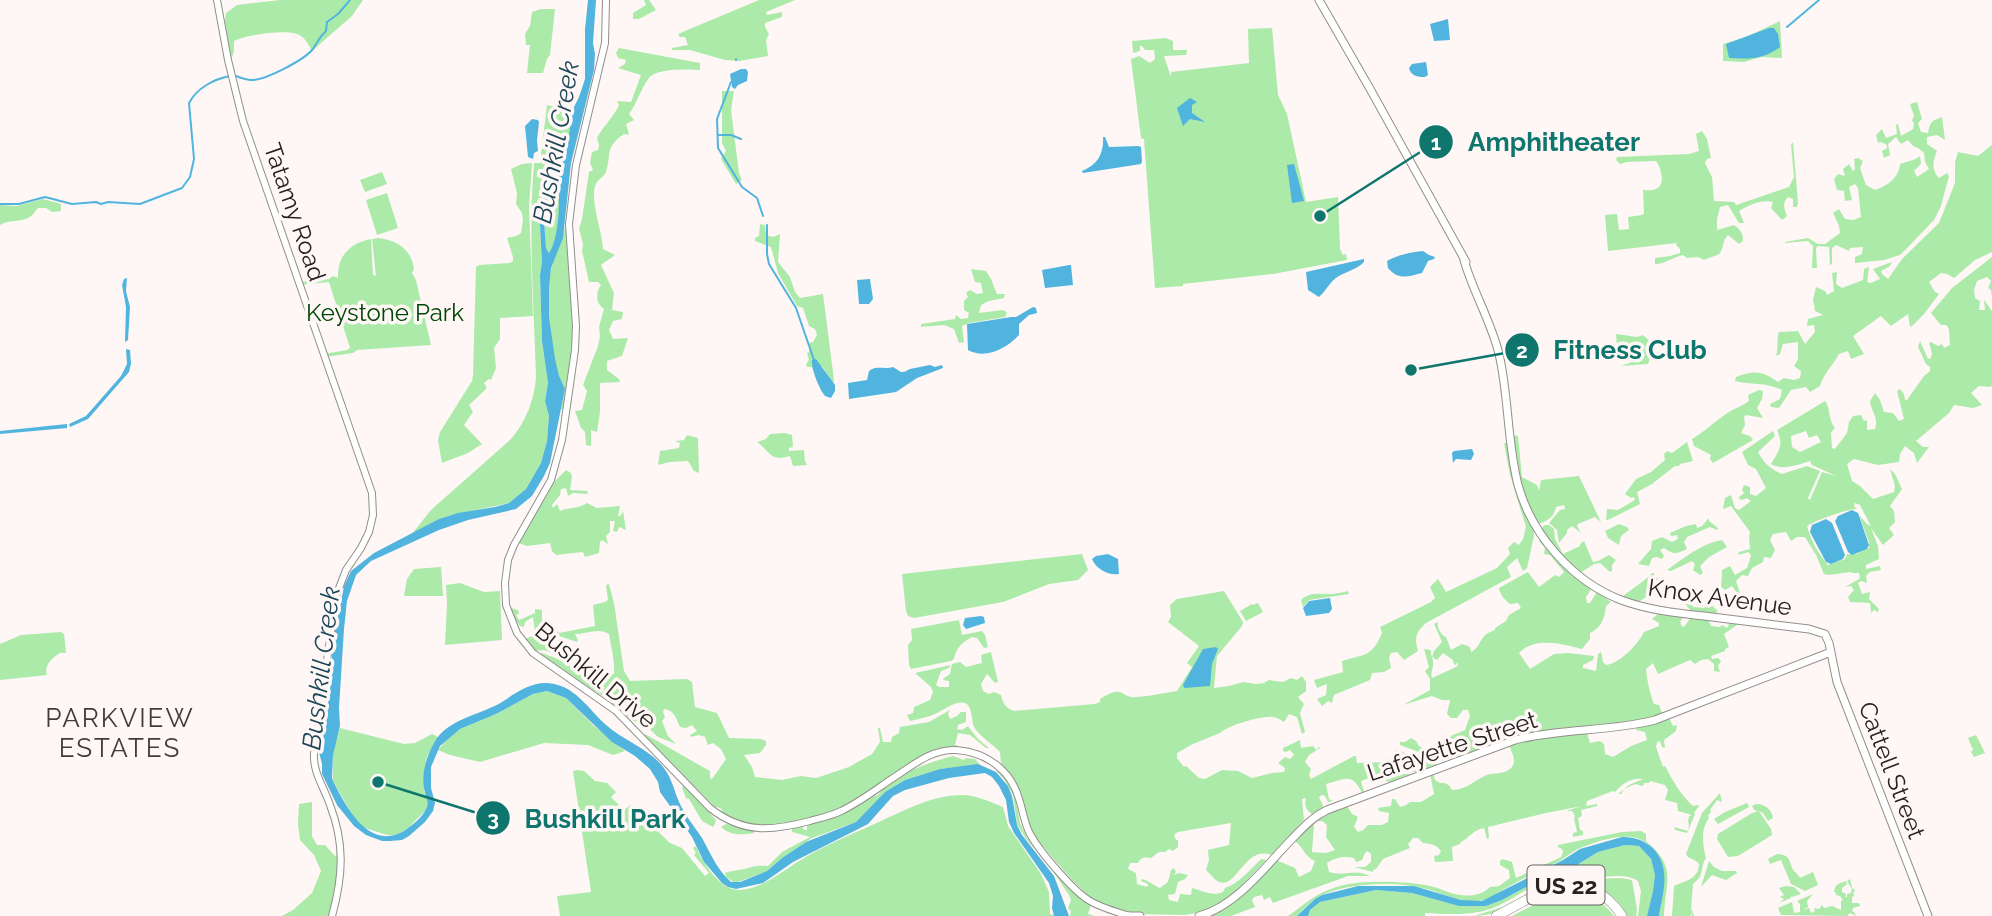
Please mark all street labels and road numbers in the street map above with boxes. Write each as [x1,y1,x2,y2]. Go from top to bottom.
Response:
street label: Tatamy Road [258,139,332,285]
street label: Knox Avenue [1646,573,1794,621]
street label: Bushkill Drive [529,616,663,734]
street label: Cattell Street [1853,697,1931,843]
street label: Lafayette Street [1363,705,1541,787]
road number: US 22 [1528,866,1604,904]

